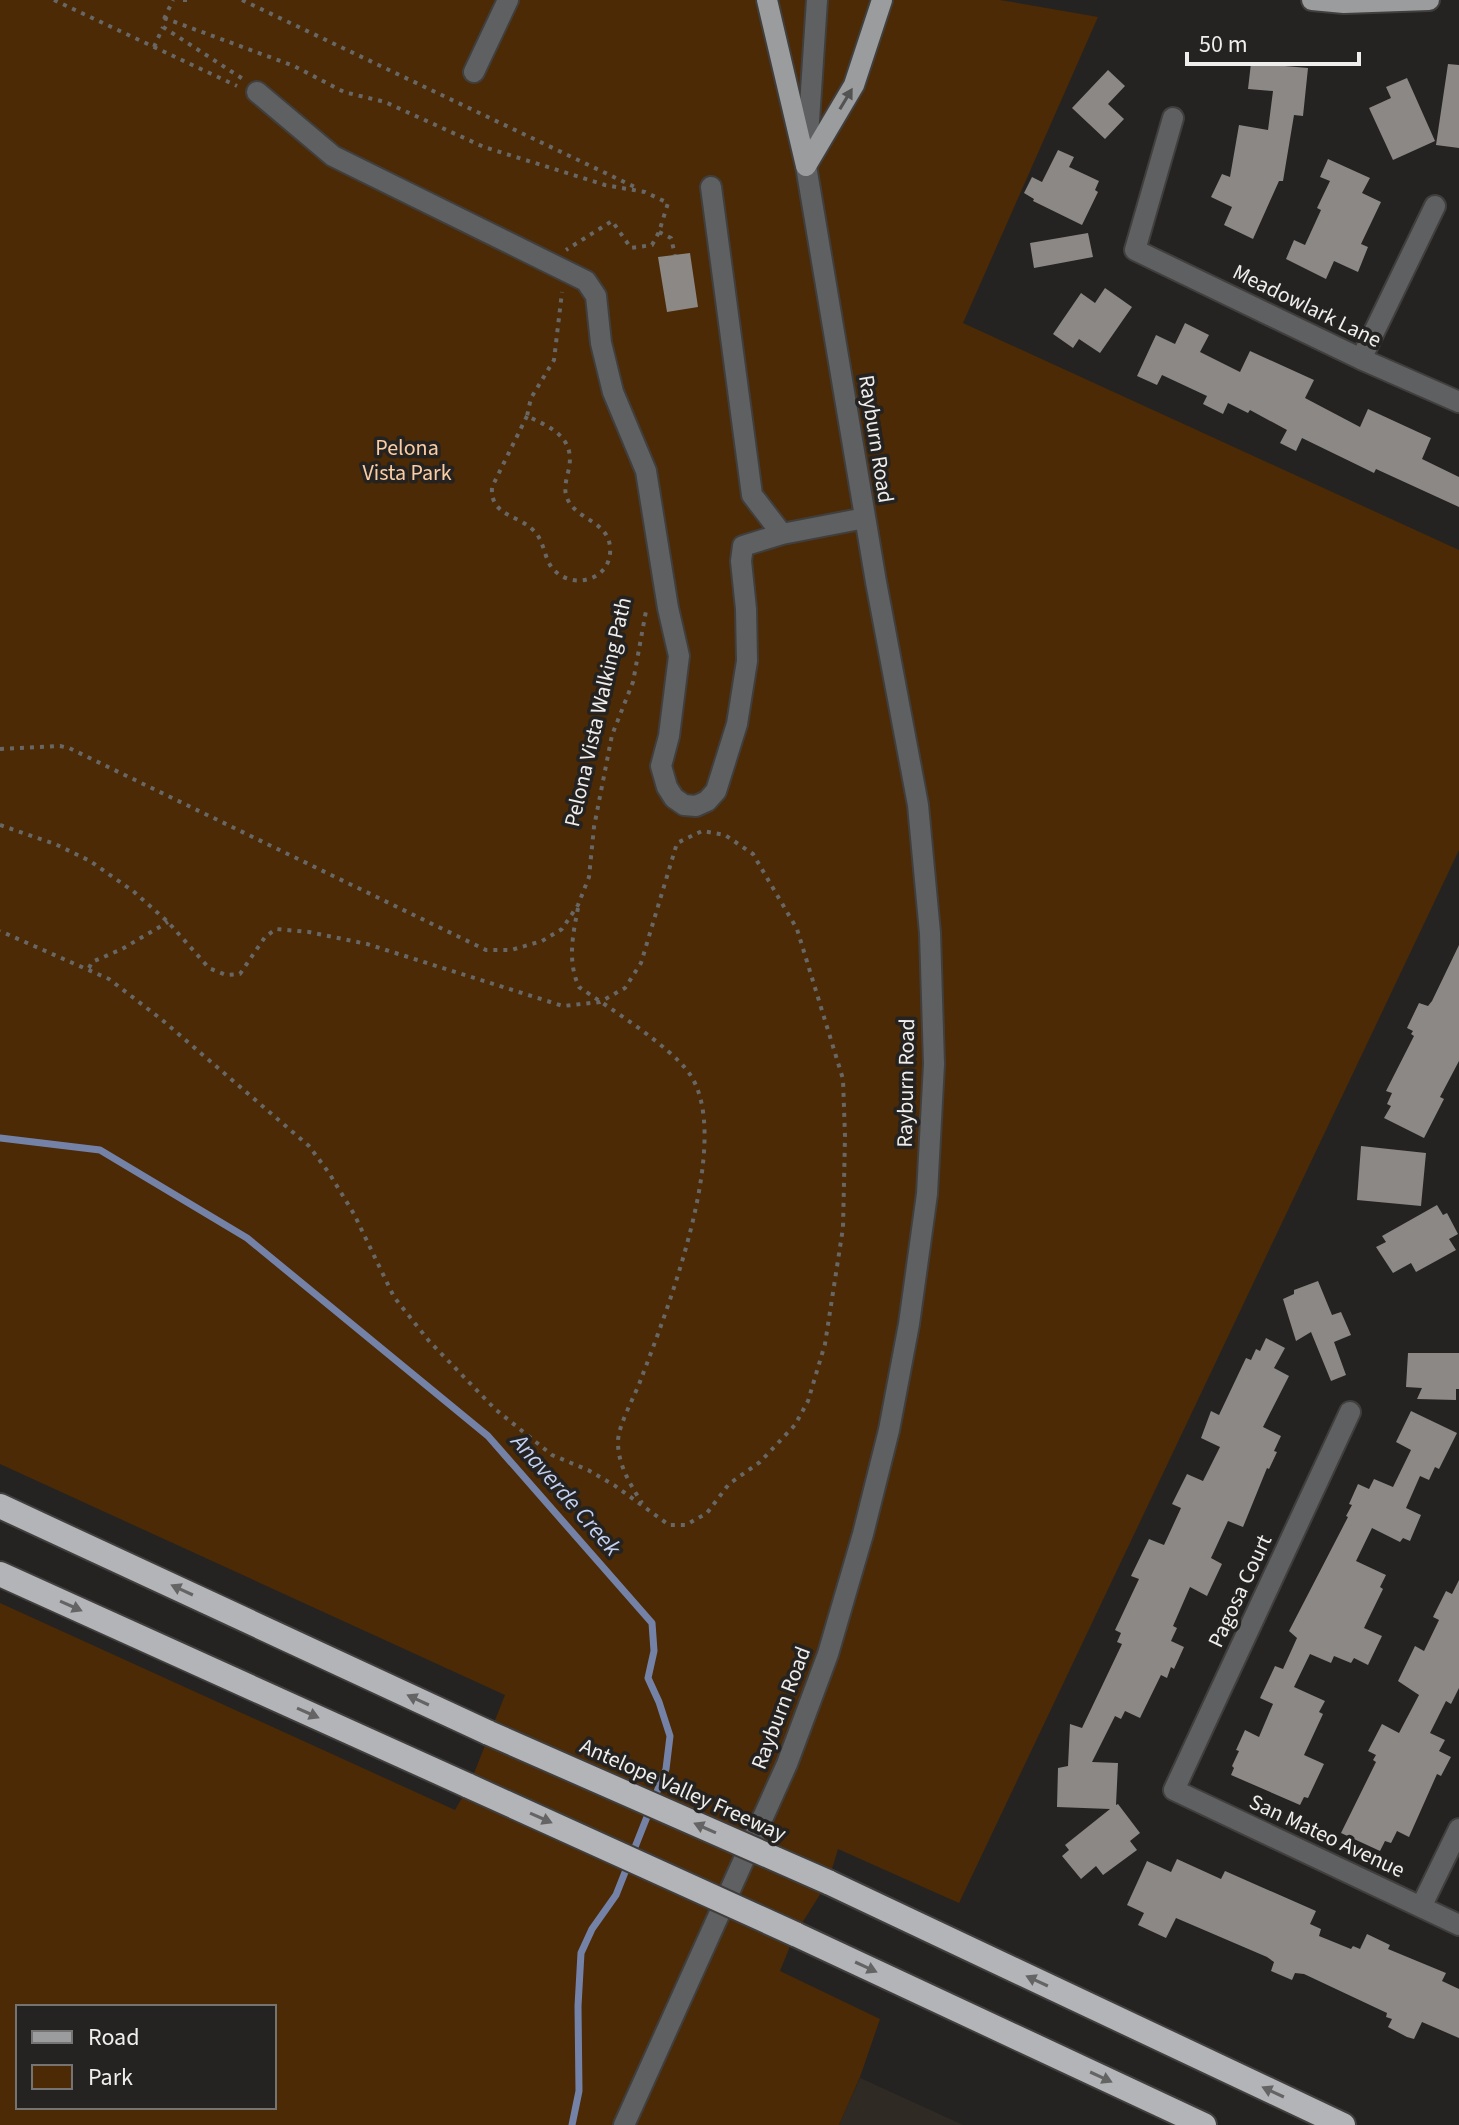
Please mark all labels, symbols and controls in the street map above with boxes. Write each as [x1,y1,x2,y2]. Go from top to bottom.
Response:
scale bar [1187,16,1359,66]
text: 50 m [1199,27,1248,62]
one-way arrow [839,88,853,110]
street label: Meadowlark Lane [1227,256,1387,356]
street label: Rayburn Road [850,373,902,505]
park label: Pelona Vista Park [362,432,452,489]
street label: Pelona Vista Walking Path [556,594,640,830]
street label: Rayburn Road [889,1018,923,1148]
water label: Anaverde Creek [501,1424,630,1565]
street label: Pagosa Court [1200,1529,1280,1653]
one-way arrow [171,1584,194,1597]
one-way arrow [59,1599,83,1613]
street label: Rayburn Road [743,1642,819,1774]
one-way arrow [406,1693,430,1707]
one-way arrow [296,1706,320,1720]
street label: Antelope Valley Freeway [575,1730,792,1850]
street label: San Mateo Avenue [1244,1786,1410,1886]
one-way arrow [529,1811,552,1825]
one-way arrow [693,1821,717,1835]
one-way arrow [854,1960,877,1974]
one-way arrow [1026,1974,1049,1988]
legend [16,2005,276,2109]
text: Road [88,2020,140,2055]
text: Park [88,2060,133,2095]
one-way arrow [1090,2070,1113,2084]
one-way arrow [1261,2085,1284,2099]

